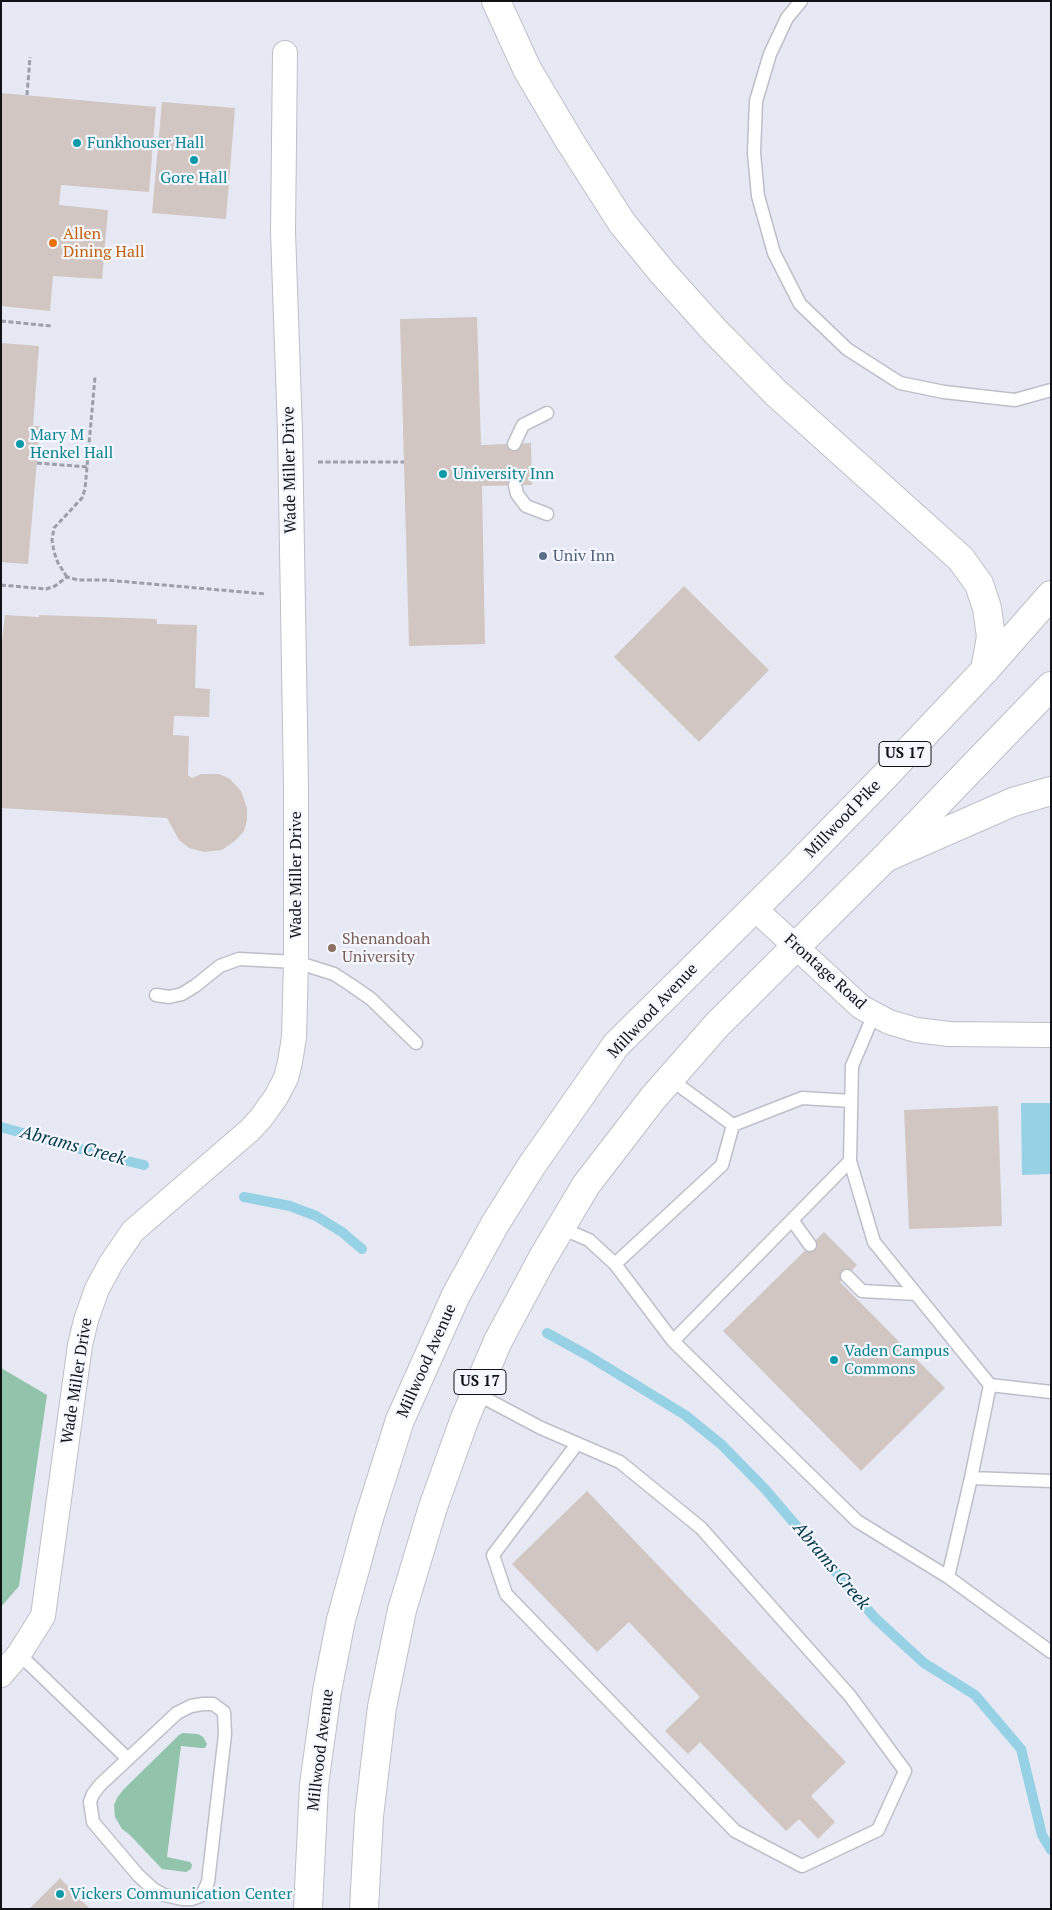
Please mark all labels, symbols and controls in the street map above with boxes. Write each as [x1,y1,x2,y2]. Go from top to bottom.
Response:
place label: Funkhouser Hall [87,133,204,153]
marker: Funkhouser Hall [71,137,83,149]
marker: Gore Hall [188,154,200,166]
place label: Gore Hall [160,168,228,188]
place label: Allen Dining Hall [63,224,145,262]
marker: Allen Dining Hall [47,237,59,249]
street label: Wade Miller Drive [279,406,301,534]
place label: Mary M Henkel Hall [30,425,113,463]
marker: Mary M Henkel Hall [14,438,26,450]
place label: University Inn [453,464,554,484]
marker: University Inn [437,468,449,480]
place label: Univ Inn [553,546,615,566]
marker: Univ Inn [537,550,549,562]
road number: US 17 [879,742,931,766]
street label: Millwood Pike [801,776,885,862]
street label: Wade Miller Drive [286,811,306,939]
place label: Shenandoah University [342,929,430,967]
street label: Frontage Road [780,930,870,1014]
marker: Shenandoah University [326,942,338,954]
street label: Millwood Avenue [604,960,702,1062]
water label: Abrams Creek [18,1122,128,1170]
street label: Millwood Avenue [393,1301,461,1421]
street label: Wade Miller Drive [58,1317,96,1445]
place label: Vaden Campus Commons [844,1341,949,1379]
marker: Vaden Campus Commons [828,1354,840,1366]
road number: US 17 [454,1370,506,1394]
water label: Abrams Creek [788,1518,874,1614]
street label: Millwood Avenue [304,1688,338,1812]
place label: Vickers Communication Center [70,1884,292,1904]
marker: Vickers Communication Center [54,1888,66,1900]

